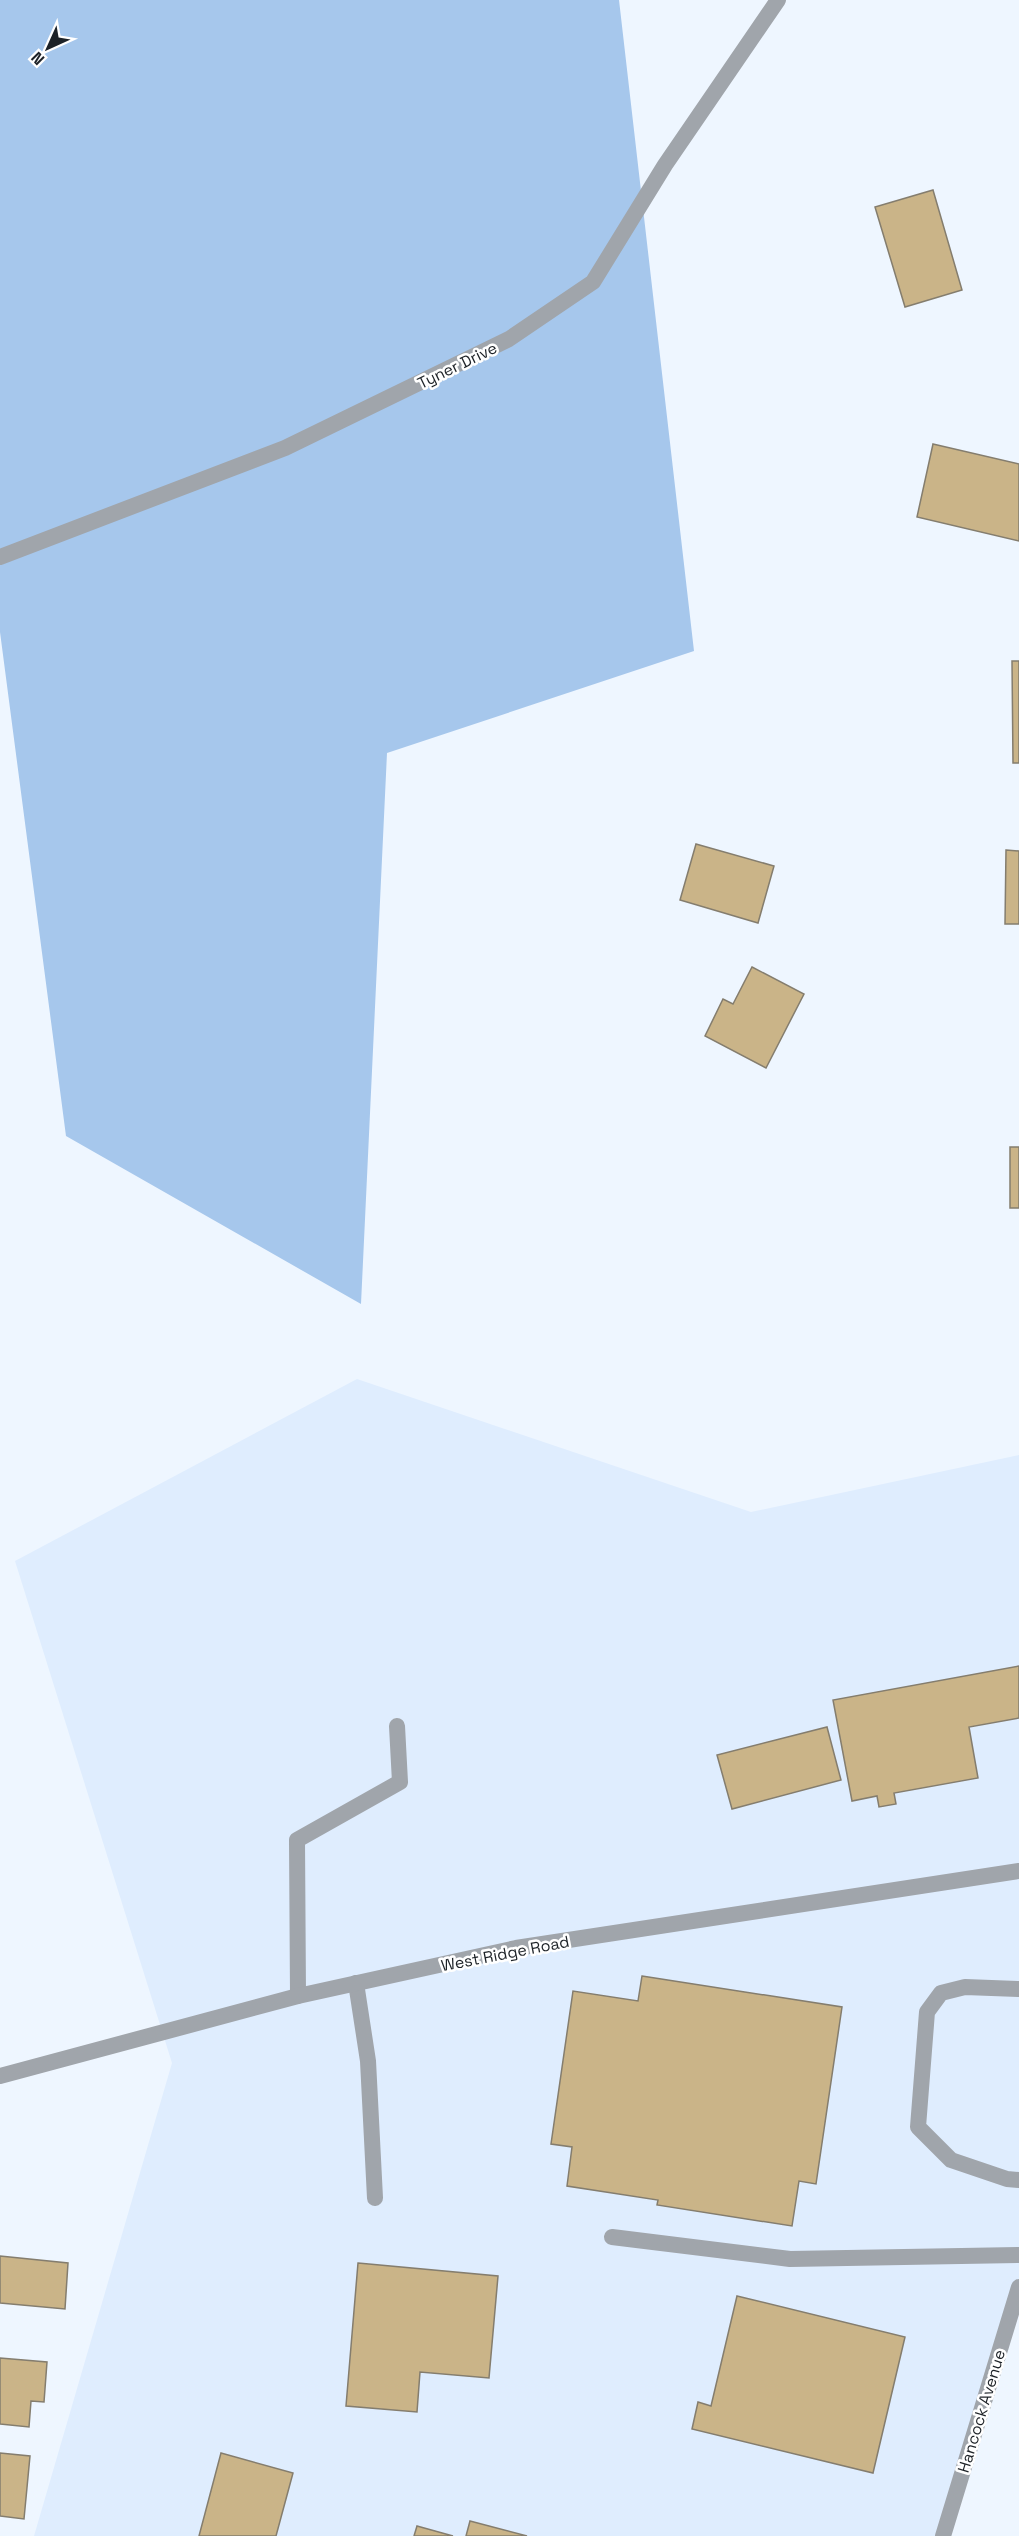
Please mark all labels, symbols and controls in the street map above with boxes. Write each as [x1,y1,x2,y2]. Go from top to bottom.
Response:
north arrow [18,18,78,78]
text: N [27,47,49,69]
street label: Tyner Drive [414,337,500,394]
street label: West Ridge Road [439,1931,571,1976]
street label: Hancock Avenue [953,2347,1010,2475]

